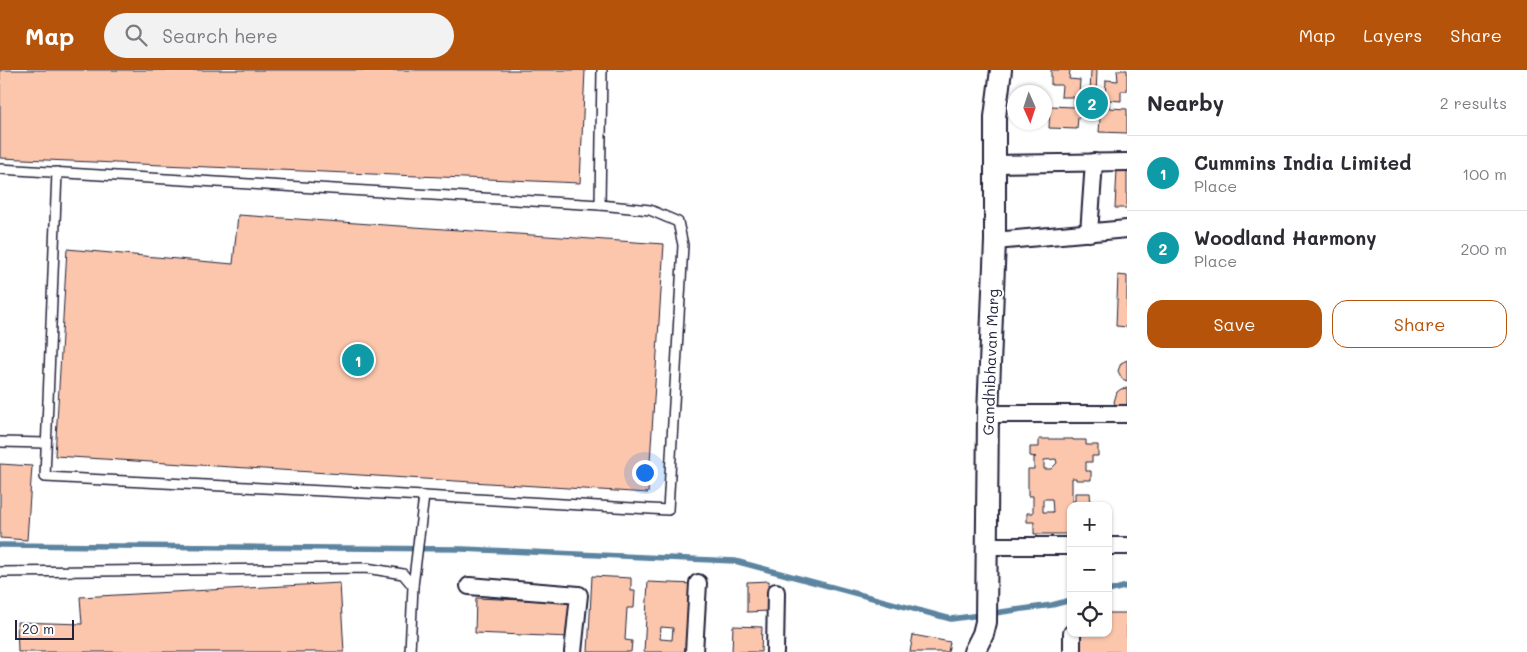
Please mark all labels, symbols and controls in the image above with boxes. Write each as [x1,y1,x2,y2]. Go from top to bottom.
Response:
search box [104,13,454,58]
text: Map [25,20,74,51]
icon: search [122,21,150,49]
text: Search here [162,23,278,48]
text: Map [1299,23,1335,47]
text: Layers [1363,23,1422,47]
text: Share [1450,23,1502,47]
pin: 2 [1076,84,1108,122]
north arrow [1007,85,1052,130]
text: Nearby [1147,89,1224,116]
text: 2 results [1440,92,1507,113]
text: Cummins India Limited [1194,150,1411,175]
text: 1 [1159,163,1167,184]
text: 100 m [1462,163,1507,184]
text: Place [1194,175,1237,196]
text: Woodland Harmony [1194,225,1377,250]
text: 2 [1159,238,1167,259]
text: 200 m [1460,238,1507,259]
text: Place [1194,250,1237,271]
street label: Gandhibhavan Marg [977,288,1003,436]
button: Save [1147,300,1322,348]
button: Share [1332,300,1507,348]
pin: 1 [342,341,374,379]
your location [632,460,658,486]
map controls [1067,502,1112,637]
button: + [1067,502,1112,547]
button: − [1067,547,1112,592]
button: locate [1067,592,1112,637]
scale bar [15,617,74,640]
text: 20 m [22,619,54,638]

